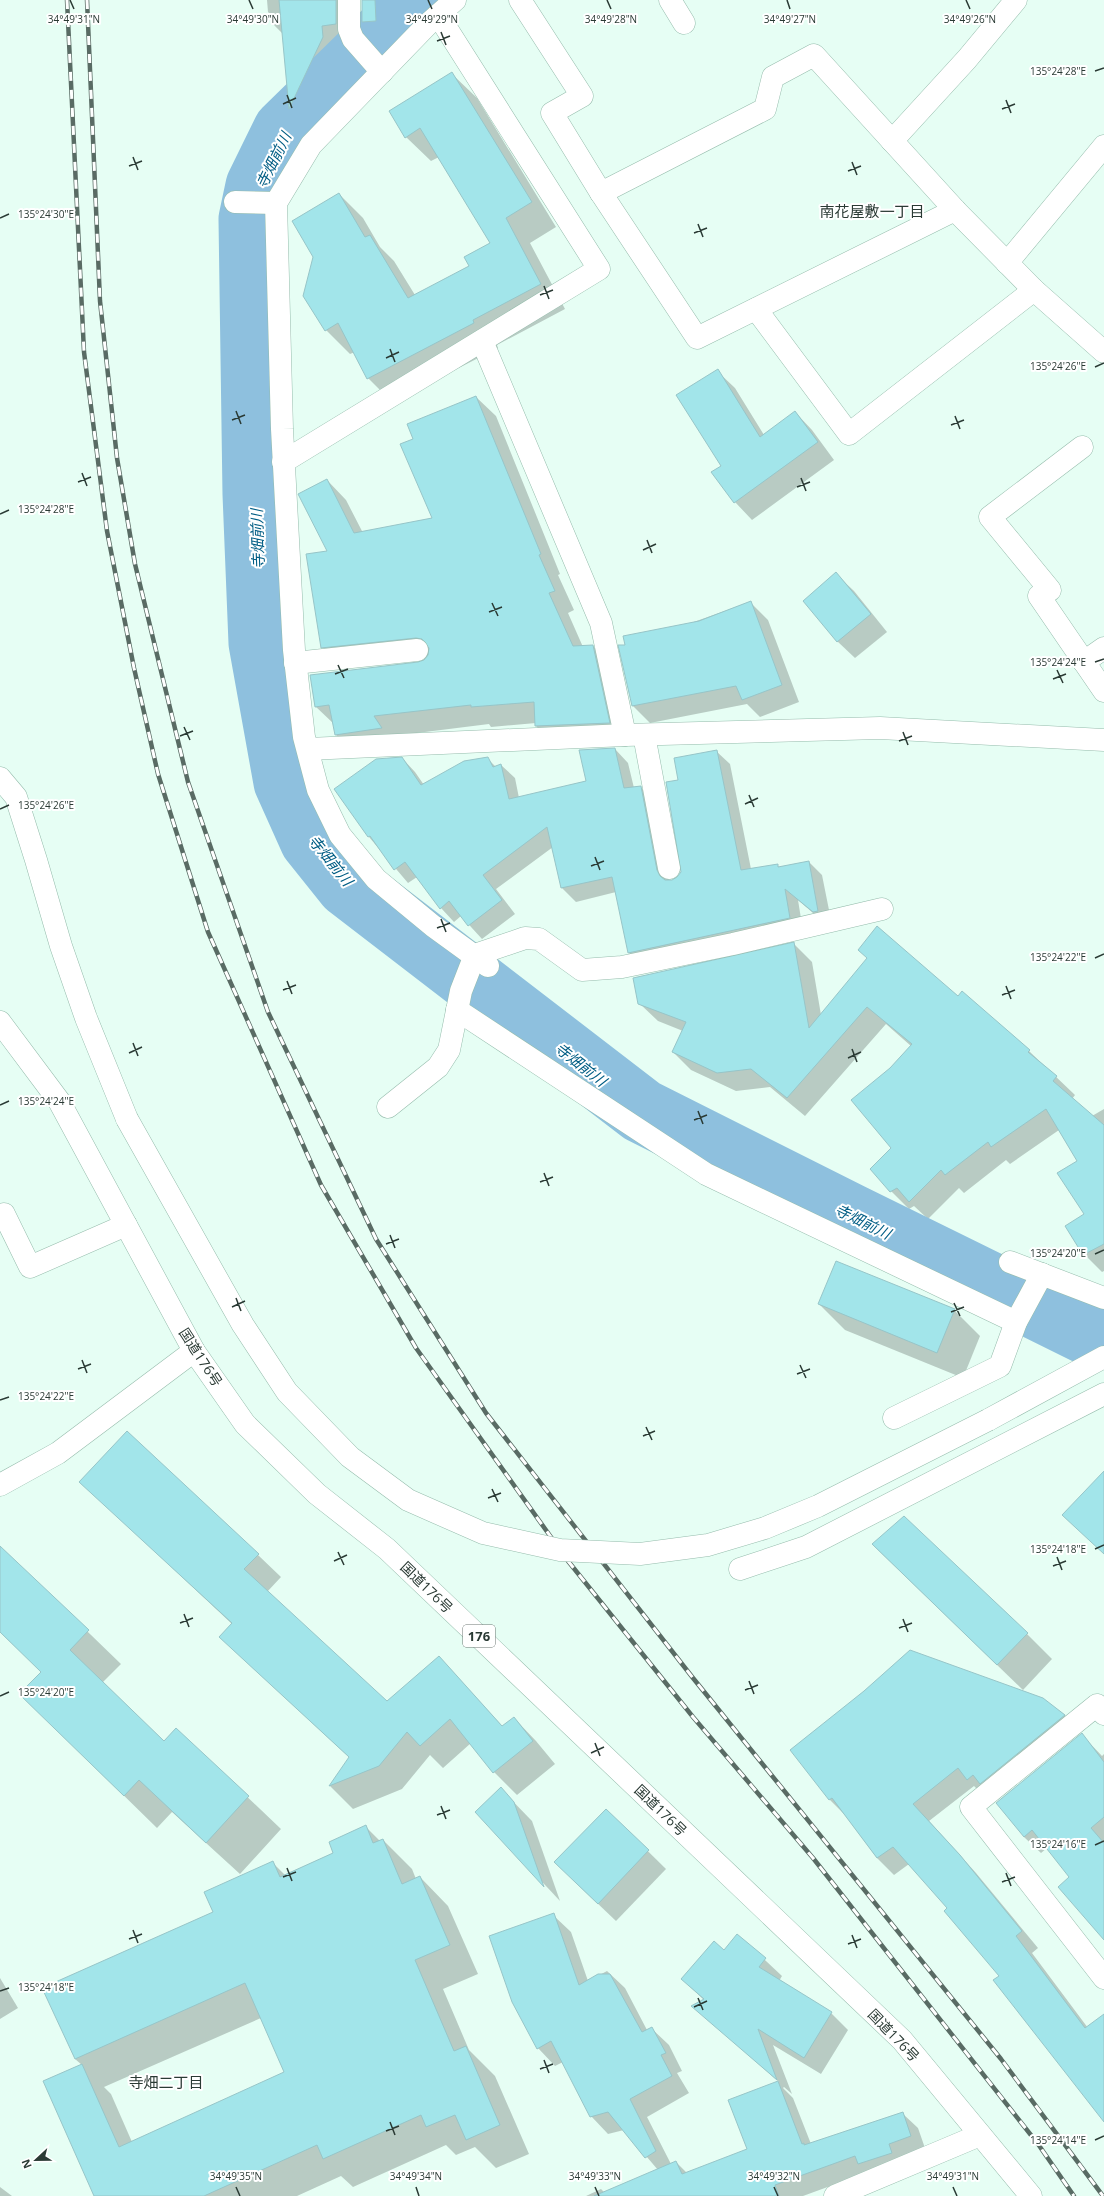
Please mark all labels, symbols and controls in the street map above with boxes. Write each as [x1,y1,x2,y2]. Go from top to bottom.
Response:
text: 34°49'31"N [48,12,100,26]
text: 34°49'30"N [227,12,279,26]
text: 34°49'29"N [406,12,458,26]
text: 34°49'28"N [585,12,637,26]
text: 34°49'27"N [764,12,816,26]
text: 34°49'26"N [944,12,996,26]
text: 135°24'28"E [1030,64,1086,78]
water label: 寺畑前川 [251,127,296,191]
district label: 南花屋敷一丁目 [819,201,925,221]
text: 135°24'30"E [18,207,74,221]
text: 135°24'26"E [1030,359,1086,373]
text: 135°24'28"E [18,502,74,516]
water label: 寺畑前川 [246,507,268,569]
text: 135°24'24"E [1030,655,1086,669]
text: 135°24'26"E [18,798,74,812]
water label: 寺畑前川 [304,830,359,891]
text: 135°24'22"E [1030,950,1086,964]
water label: 寺畑前川 [551,1038,612,1092]
text: 135°24'24"E [18,1094,74,1108]
water label: 寺畑前川 [832,1199,896,1244]
text: 135°24'20"E [1030,1246,1086,1260]
street label: 国道176号 [175,1324,227,1390]
text: 135°24'22"E [18,1389,74,1403]
text: 135°24'18"E [1030,1542,1086,1556]
street label: 国道176号 [397,1557,457,1617]
road number: 176 [463,1625,495,1647]
text: 135°24'20"E [18,1685,74,1699]
street label: 国道176号 [631,1780,691,1840]
text: 135°24'16"E [1030,1837,1086,1851]
text: 135°24'18"E [18,1980,74,1994]
street label: 国道176号 [864,2005,924,2065]
district label: 寺畑二丁目 [128,2072,204,2092]
text: 135°24'14"E [1030,2133,1086,2147]
north arrow [16,2140,56,2180]
text: N [18,2157,35,2171]
text: 34°49'35"N [210,2169,262,2183]
text: 34°49'34"N [390,2169,442,2183]
text: 34°49'33"N [569,2169,621,2183]
text: 34°49'32"N [748,2169,800,2183]
text: 34°49'31"N [927,2169,979,2183]

